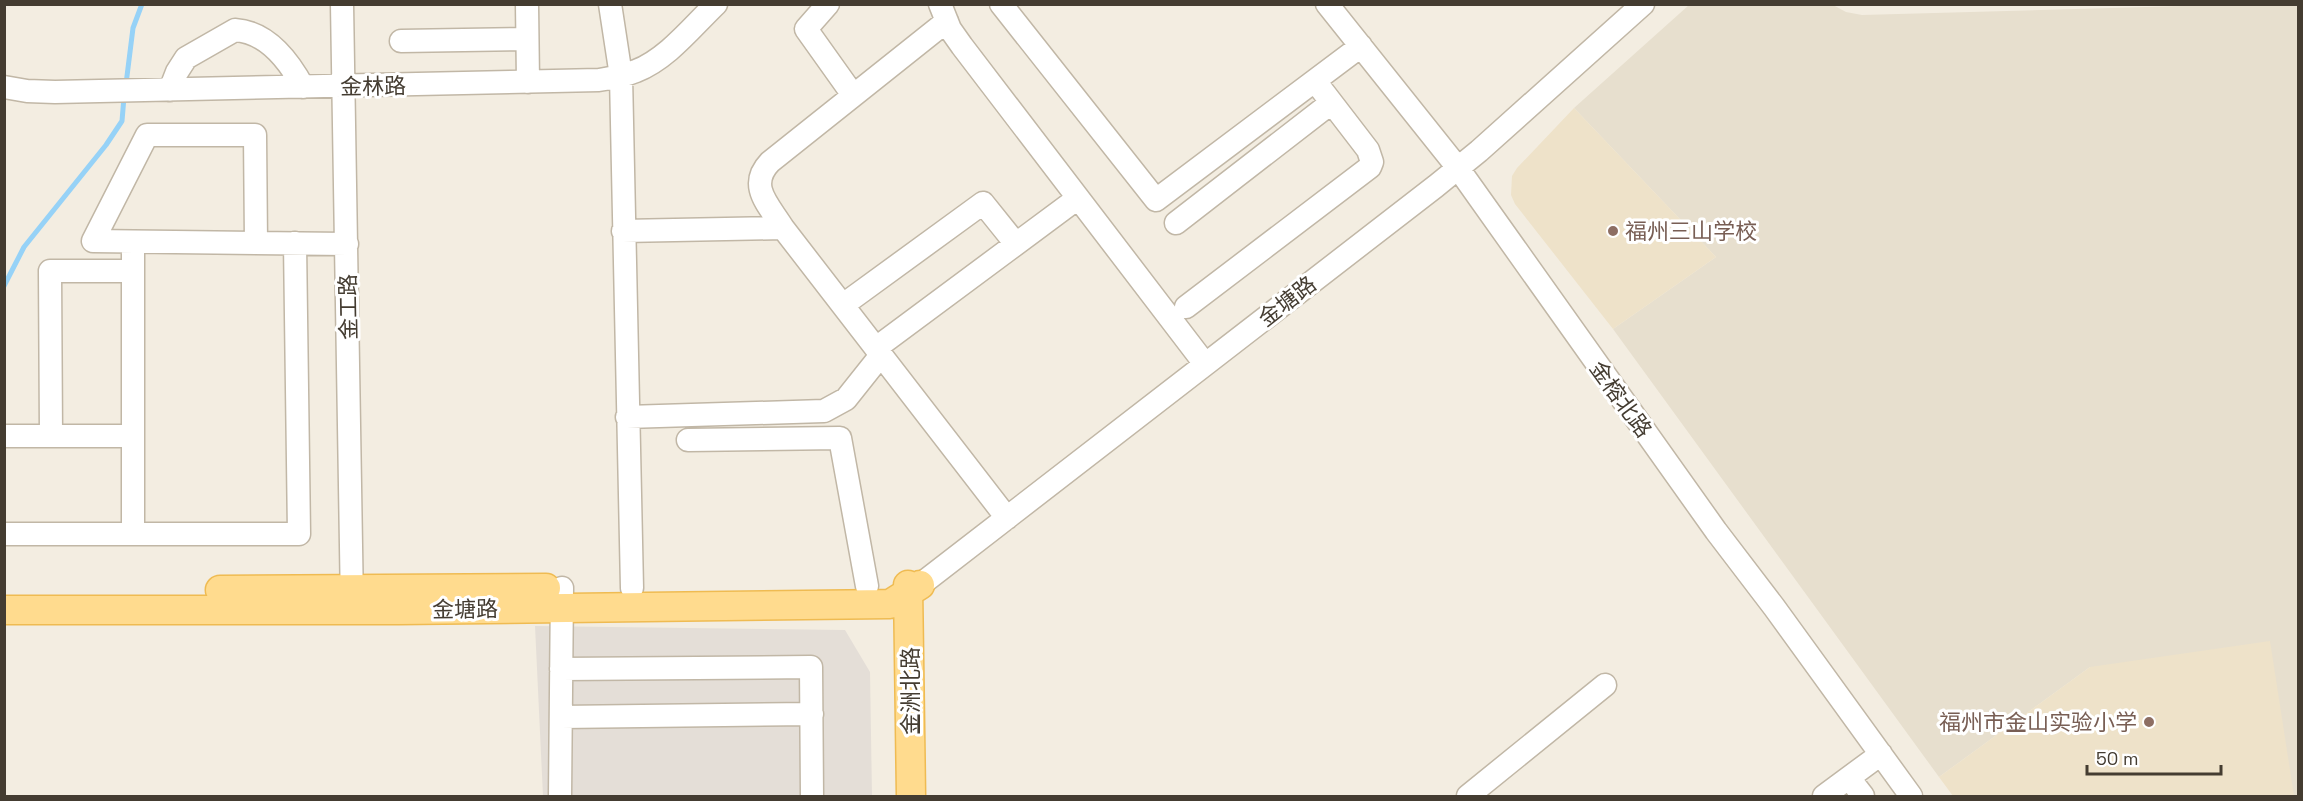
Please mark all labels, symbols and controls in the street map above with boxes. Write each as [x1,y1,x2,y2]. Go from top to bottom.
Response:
street label: 金林路 [340,71,406,101]
place label: 福州三山学校 [1625,217,1757,245]
marker: 福州三山学校 [1606,224,1620,238]
street label: 金塘路 [1252,270,1322,332]
street label: 金工路 [333,274,363,340]
street label: 金榕北路 [1584,355,1658,443]
street label: 金塘路 [432,594,498,624]
street label: 金洲北路 [896,647,924,735]
place label: 福州市金山实验小学 [1939,708,2137,736]
marker: 福州市金山实验小学 [2142,715,2156,729]
scale bar [2087,738,2220,776]
text: 50 m [2096,747,2138,770]

